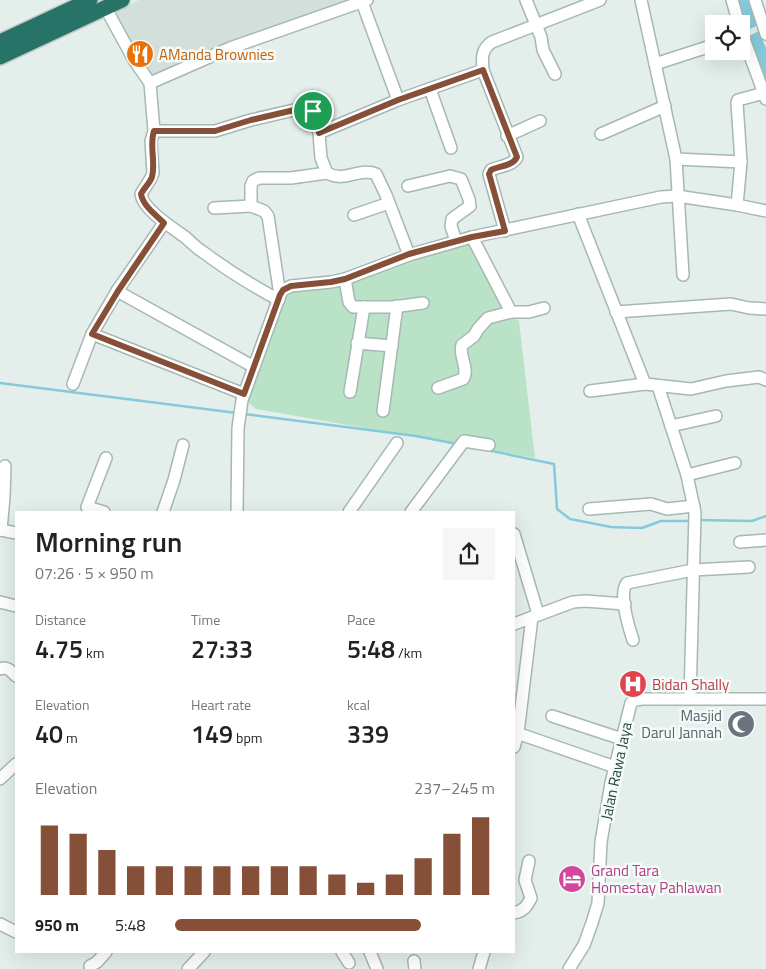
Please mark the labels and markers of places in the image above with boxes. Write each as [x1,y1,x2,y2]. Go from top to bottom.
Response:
restaurant icon: AManda Brownies [125,39,155,69]
place label: AManda Brownies [159,43,274,66]
pin [292,90,334,132]
hospital icon: Bidan Shally [618,669,648,699]
place label: Bidan Shally [652,673,729,696]
place label: Masjid Darul Jannah [641,704,722,744]
mosque icon: Masjid Darul Jannah [726,709,756,739]
place label: Grand Tara Homestay Pahlawan [591,859,722,899]
hotel icon: Grand Tara Homestay Pahlawan [557,864,587,894]

